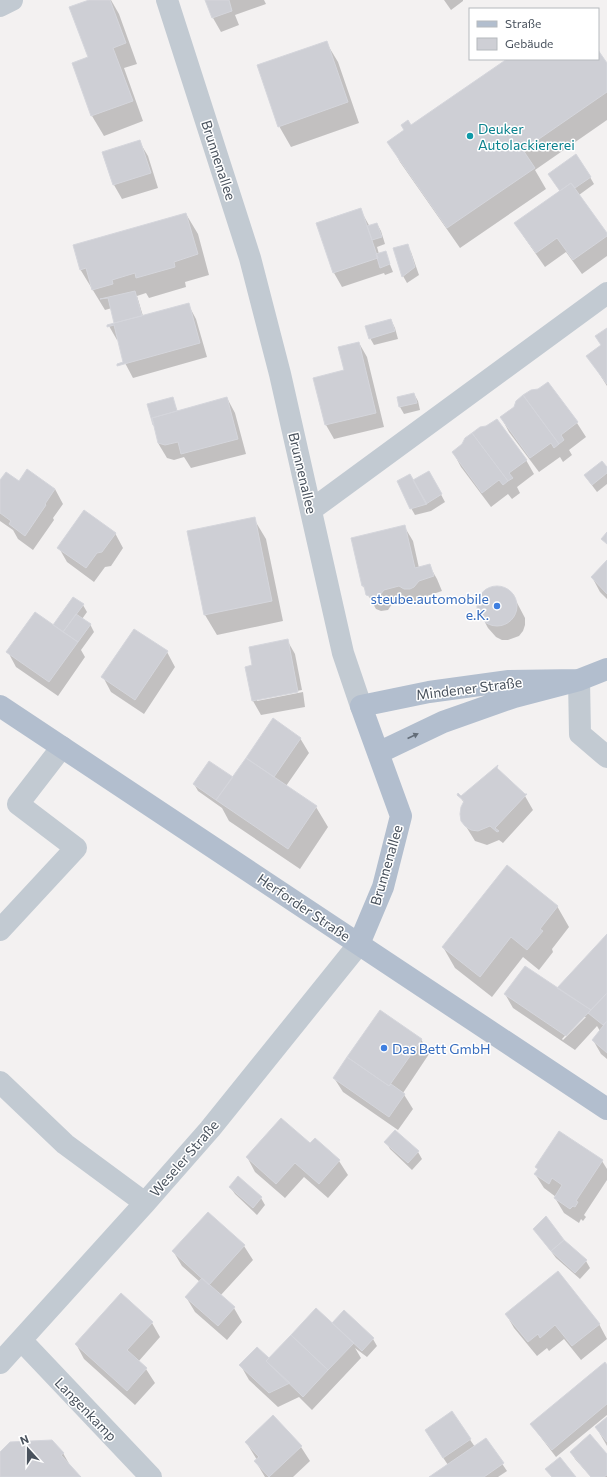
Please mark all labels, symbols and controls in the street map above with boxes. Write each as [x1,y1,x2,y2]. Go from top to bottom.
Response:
legend [469,8,599,60]
text: Straße [505,16,541,30]
text: Gebäude [505,36,553,50]
street label: Brunnenallee [198,118,240,202]
place label: Deuker Autolackiererei [478,120,575,153]
marker: Deuker Autolackiererei [465,131,475,141]
street label: Brunnenallee [285,431,321,515]
place label: steube.automobile e.K. [370,590,489,623]
marker: steube.automobile e.K. [492,601,502,611]
street label: Mindener Straße [415,673,523,703]
one-way arrow [407,733,419,739]
street label: Brunnenallee [366,823,406,907]
street label: Herforder Straße [254,870,354,944]
place label: Das Bett GmbH [392,1040,490,1057]
marker: Das Bett GmbH [379,1043,389,1053]
street label: Weseler Straße [146,1116,222,1200]
street label: Langenkamp [52,1374,120,1444]
north arrow [8,1429,48,1469]
text: N [18,1432,30,1447]

